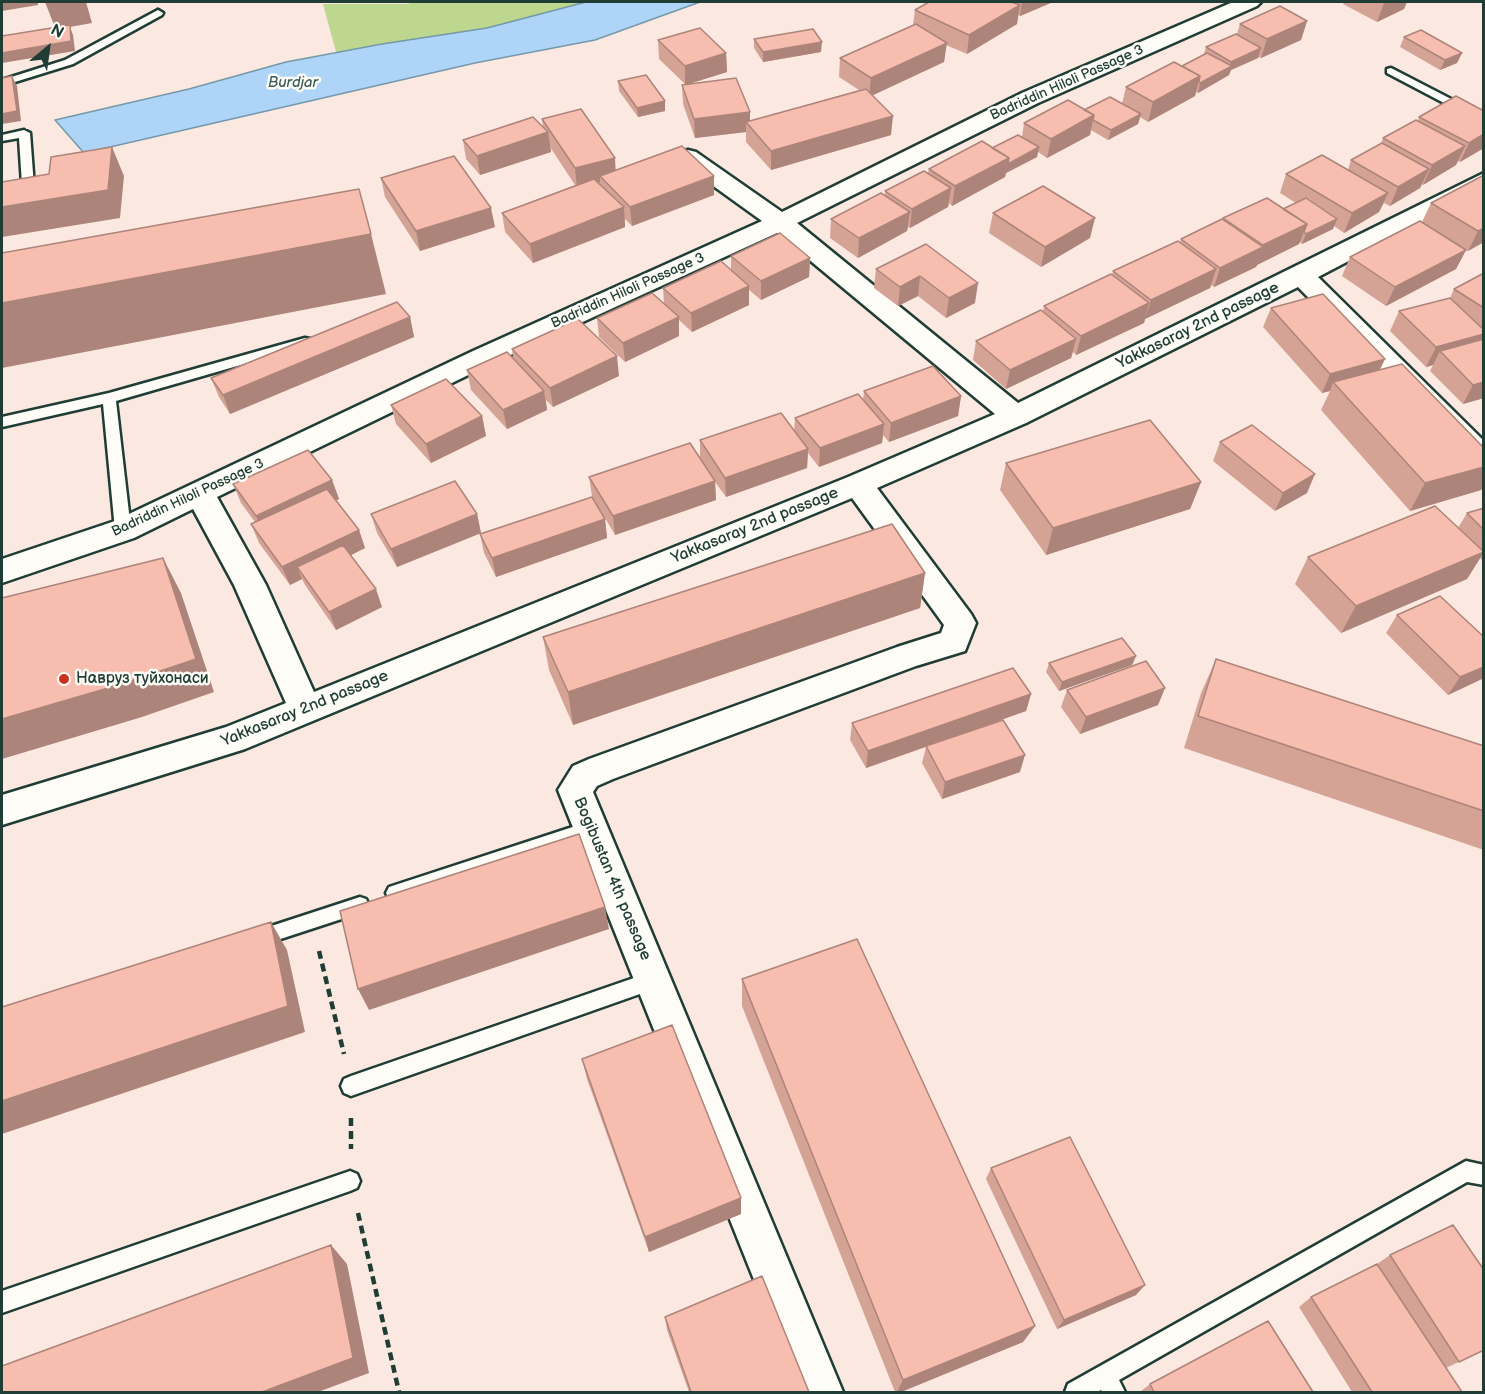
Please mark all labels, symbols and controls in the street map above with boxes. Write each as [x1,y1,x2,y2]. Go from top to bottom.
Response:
north arrow [18,18,78,78]
text: N [47,21,67,43]
street label: Badriddin Hiloli Passage 3 [988,42,1146,124]
water label: Burdjar [268,74,318,92]
street label: Badriddin Hiloli Passage 3 [549,250,707,332]
street label: Yakkasaray 2nd passage [1114,278,1282,374]
street label: Badriddin Hiloli Passage 3 [109,455,267,541]
street label: Yakkasaray 2nd passage [669,484,841,568]
street label: Yakkasaray 2nd passage [219,667,391,751]
place label: Навруз туйхонаси [76,669,209,689]
marker: Навруз туйхонаси [57,672,71,686]
street label: Bogibustan 4th passage [569,795,655,963]

